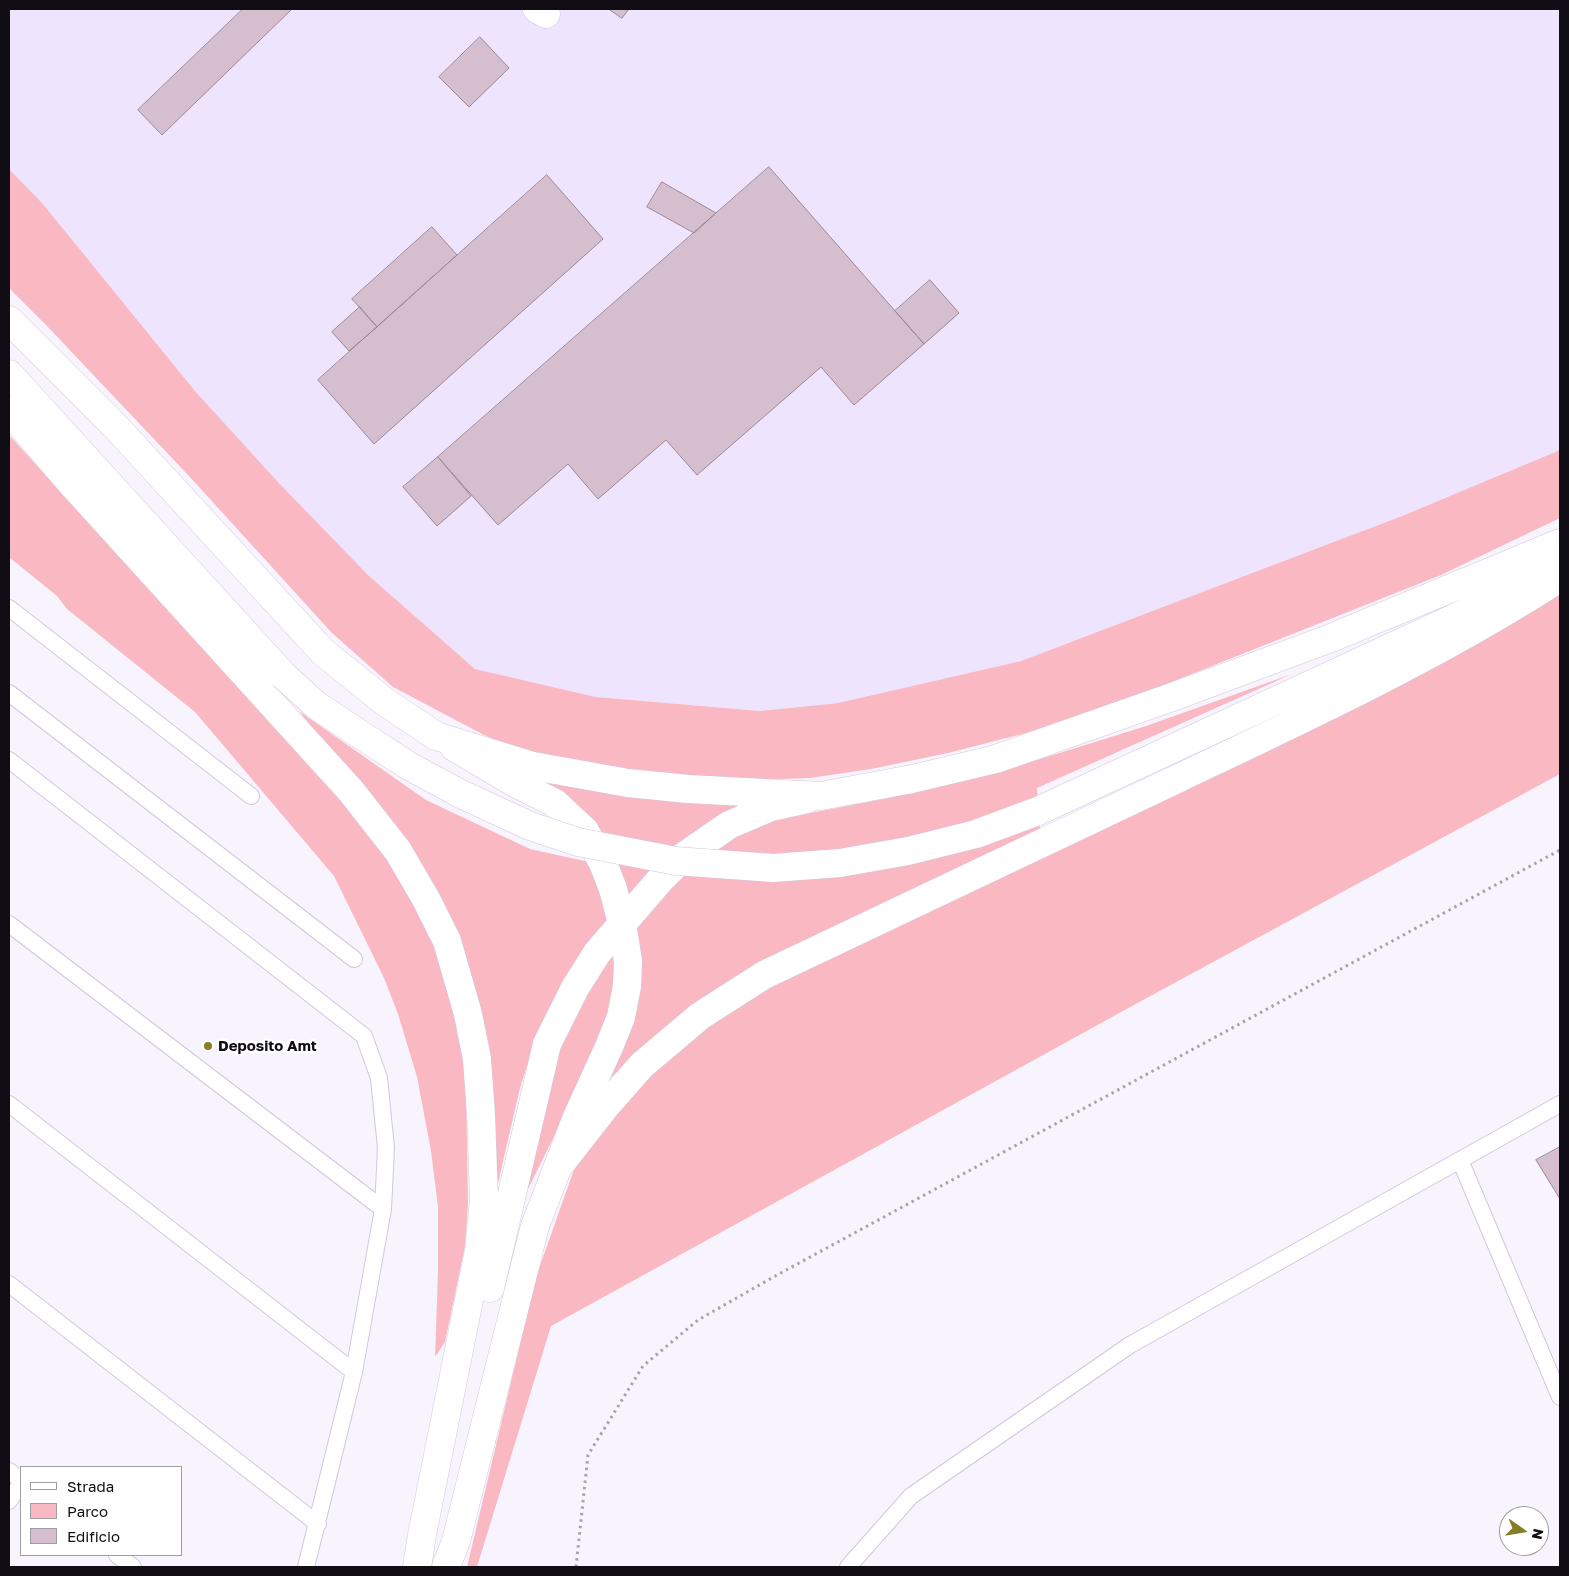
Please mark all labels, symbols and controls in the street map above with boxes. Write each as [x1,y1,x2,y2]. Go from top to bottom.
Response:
place label: Deposito Amt [218,1037,317,1055]
marker: Deposito Amt [202,1040,214,1052]
legend [20,1466,182,1556]
text: Strada [67,1477,114,1495]
text: Parco [67,1502,108,1520]
north arrow [1499,1506,1549,1556]
text: Edificio [67,1527,120,1545]
text: N [1529,1527,1548,1541]

